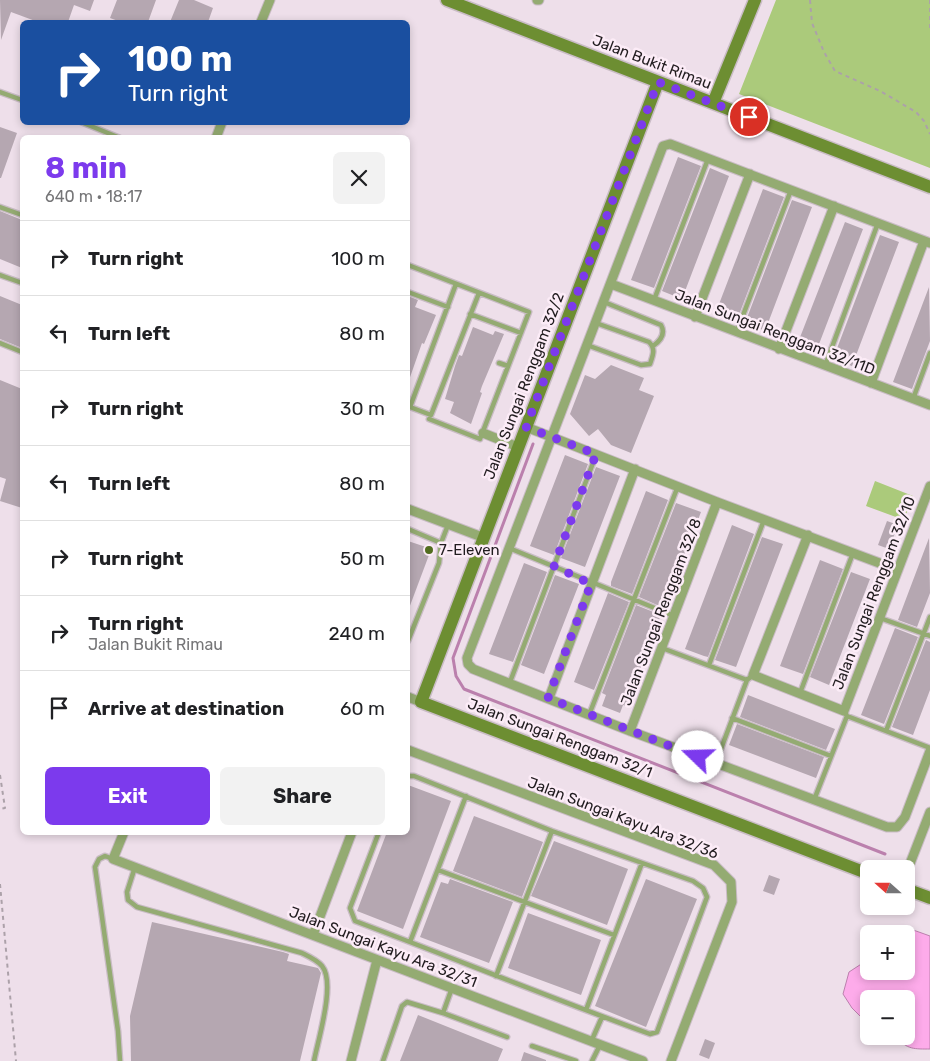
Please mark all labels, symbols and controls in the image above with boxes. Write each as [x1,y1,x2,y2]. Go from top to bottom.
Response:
street label: Jalan Bukit Rimau [590,31,714,93]
text: 100 m [128,38,233,80]
icon: right [45,40,110,105]
text: Turn right [128,80,228,107]
pin [728,96,770,138]
icon: arrive [735,103,763,131]
text: 8 min [45,150,127,186]
button: close [333,152,385,204]
text: 640 m · 18:17 [45,187,142,206]
icon: right [45,244,73,272]
text: Turn right [88,247,183,270]
text: 100 m [331,247,385,270]
street label: Jalan Sungai Renggam 32/11D [672,285,878,379]
street label: Jalan Sungai Renggam 32/2 [480,290,568,482]
icon: left [45,319,73,347]
text: Turn left [88,322,170,345]
text: 80 m [339,322,385,345]
icon: right [45,394,73,422]
text: Turn right [88,397,183,420]
text: 30 m [340,397,385,420]
icon: left [45,469,73,497]
text: Turn left [88,472,170,495]
text: 80 m [339,472,385,495]
street label: Jalan Sungai Renggam 32/10 [829,494,919,692]
street label: Jalan Sungai Renggam 32/8 [617,516,705,708]
place label: 7-Eleven [439,541,500,559]
icon: right [45,544,73,572]
marker: 7-Eleven [423,544,435,556]
text: Turn right [88,547,183,570]
text: 50 m [340,547,385,570]
text: Turn right [88,612,183,635]
icon: right [45,619,73,647]
text: 240 m [329,622,385,645]
text: Jalan Bukit Rimau [88,635,223,654]
icon: arrive [45,694,73,722]
street label: Jalan Sungai Renggam 32/1 [465,694,655,782]
text: Arrive at destination [88,697,284,720]
text: 60 m [340,697,385,720]
position arrow [671,730,723,782]
button: Exit [45,767,210,825]
button: Share [220,767,385,825]
street label: Jalan Sungai Kayu Ara 32/36 [525,773,721,863]
north arrow [860,860,915,915]
map controls [860,860,915,1045]
street label: Jalan Sungai Kayu Ara 32/31 [286,903,480,991]
button: + [860,925,915,980]
button: − [860,990,915,1045]

